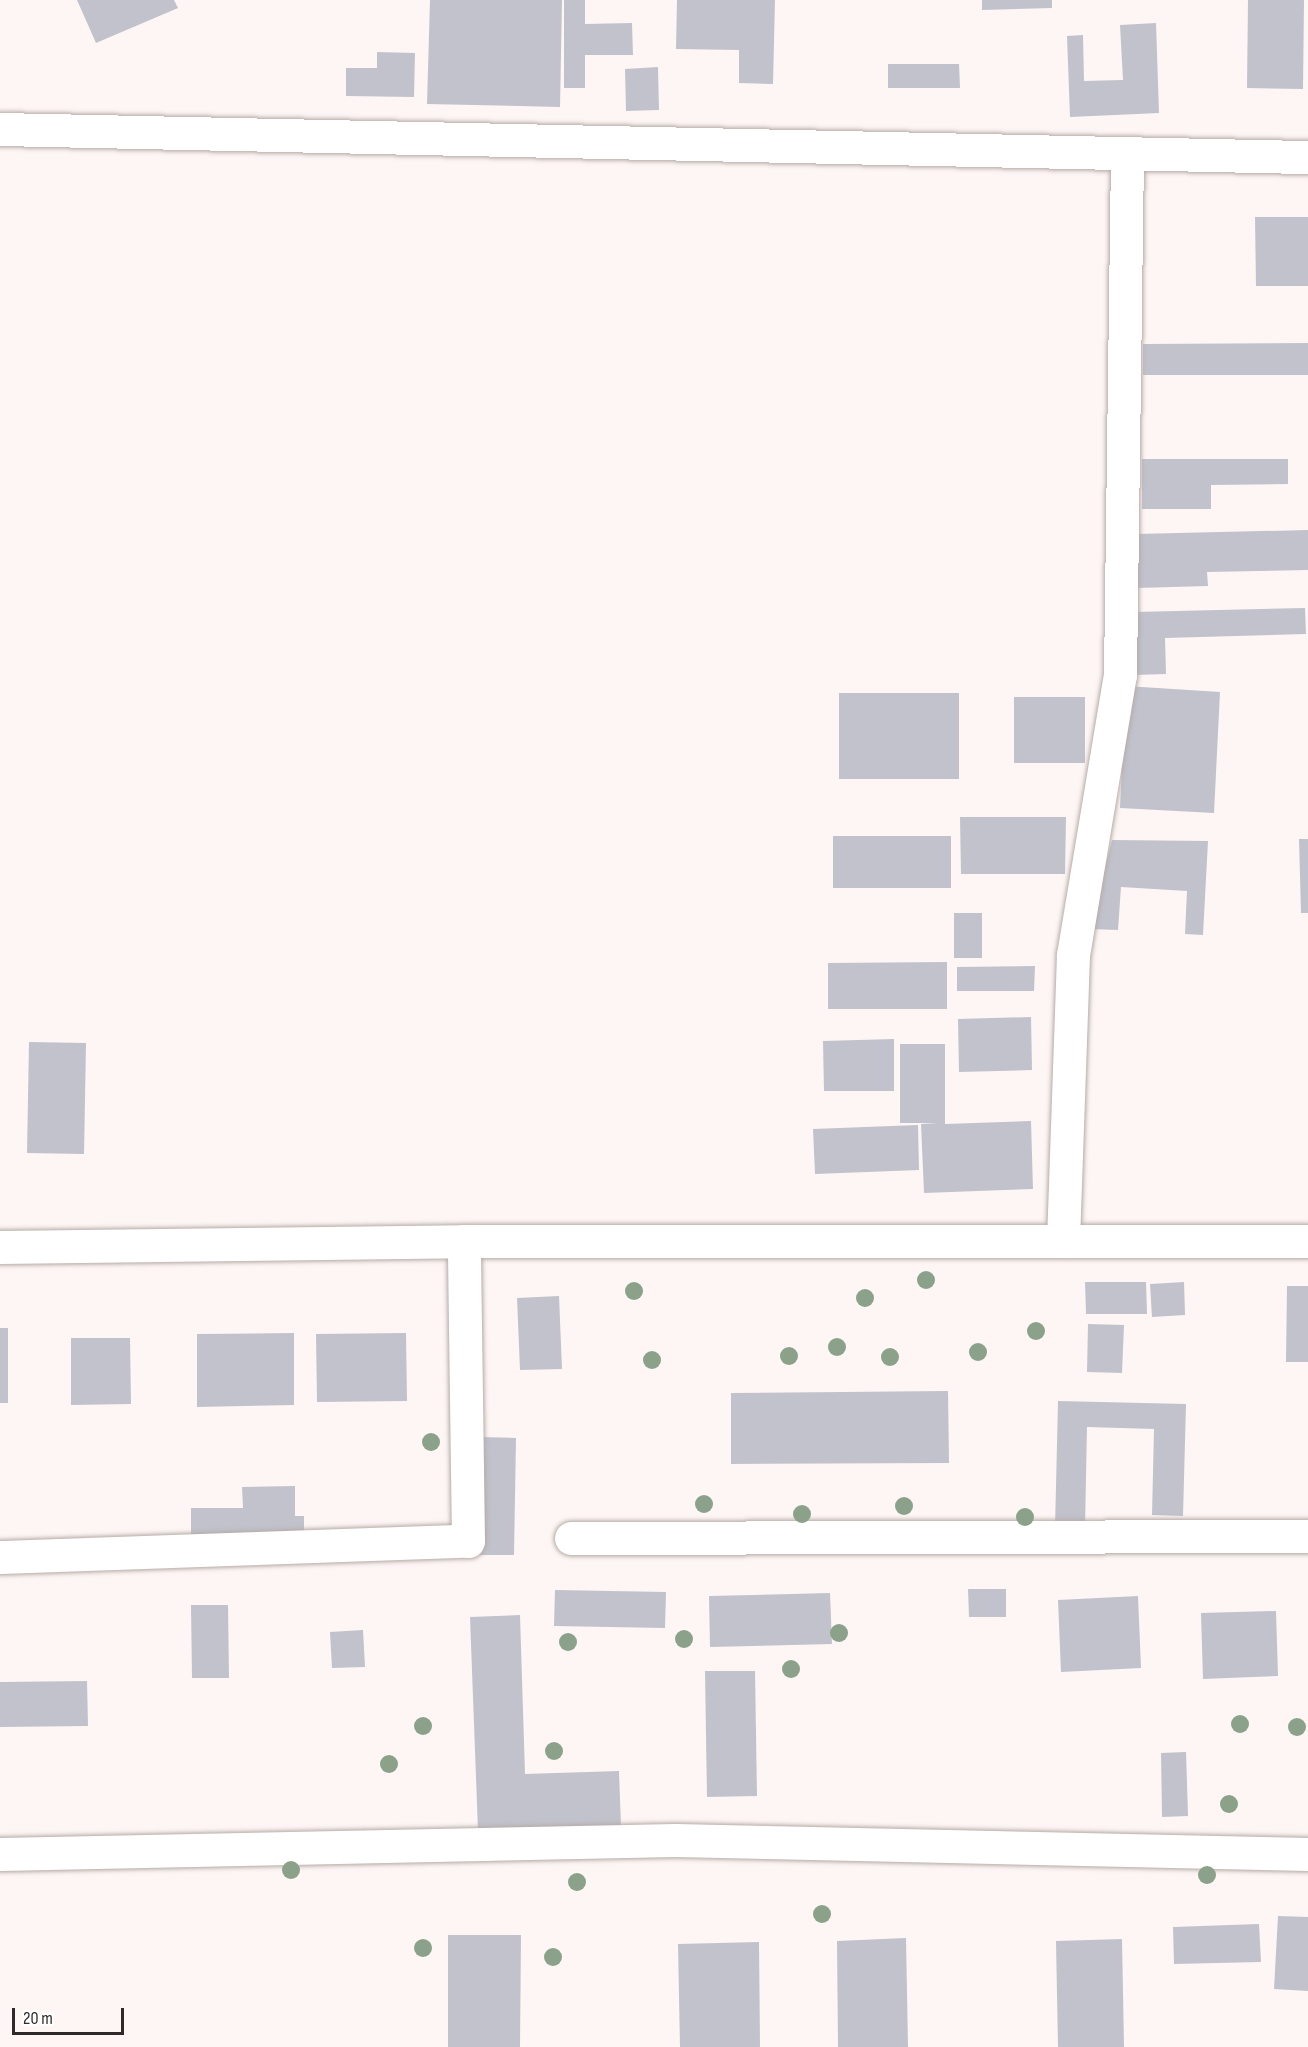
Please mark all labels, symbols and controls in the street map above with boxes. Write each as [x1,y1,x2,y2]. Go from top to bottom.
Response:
scale bar [15,1996,128,2034]
text: 20 m [23,2008,53,2029]

